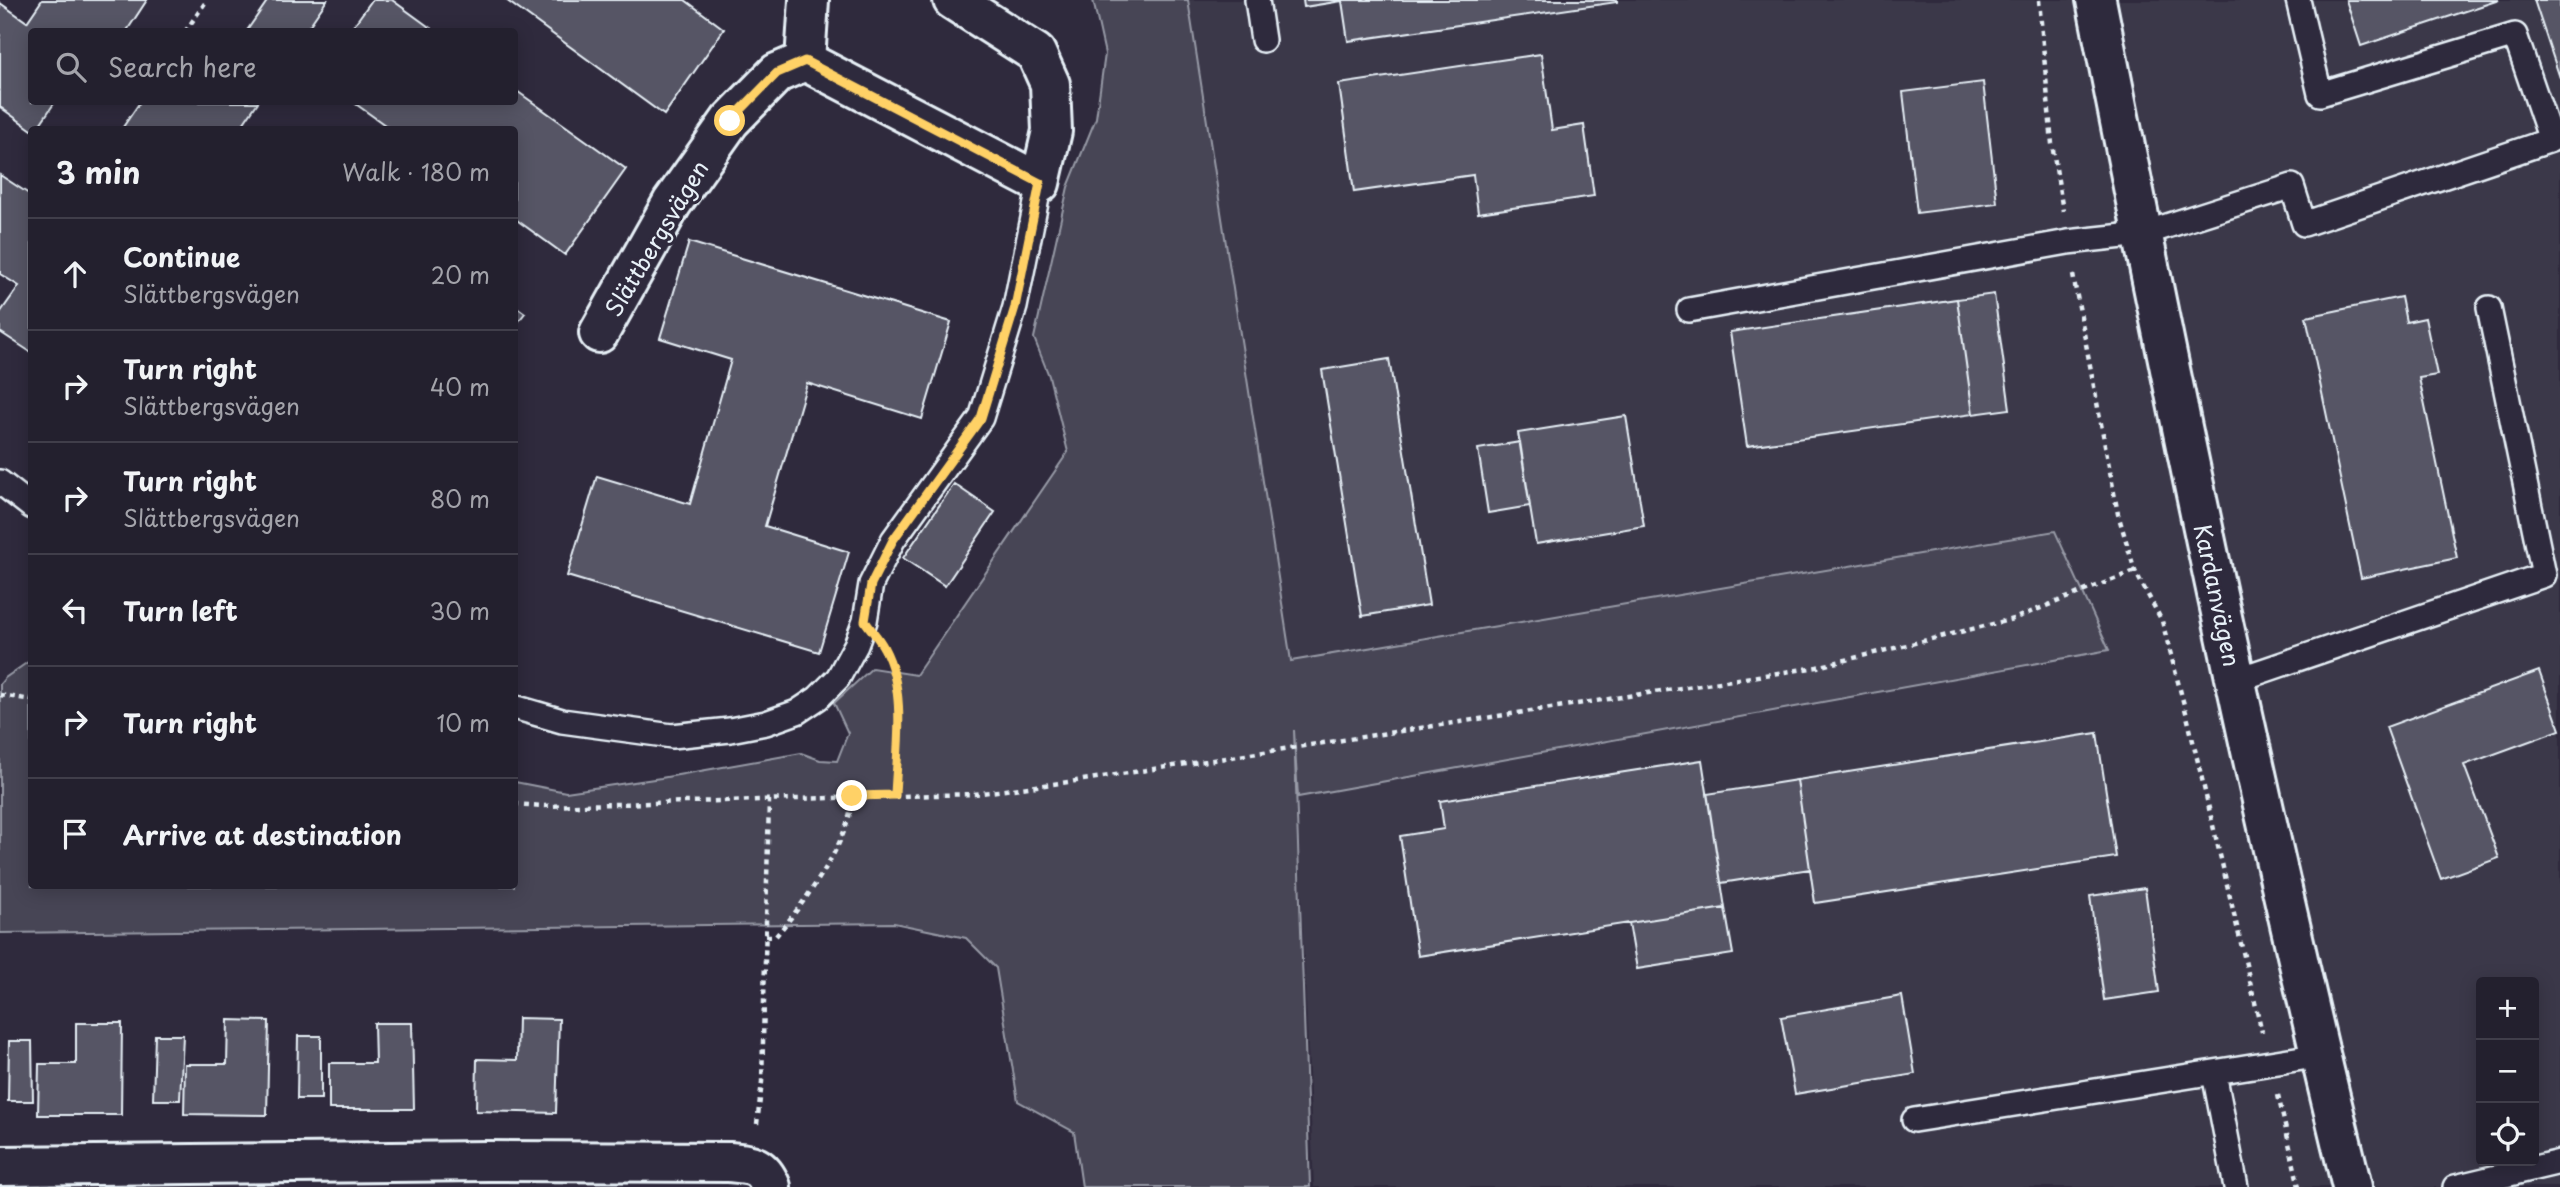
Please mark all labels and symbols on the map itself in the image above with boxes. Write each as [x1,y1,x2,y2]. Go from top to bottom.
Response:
route start [714,105,745,136]
street label: Slättbergsvägen [595,153,717,323]
street label: Kardanvägen [2186,520,2250,670]
route end [836,780,867,811]

